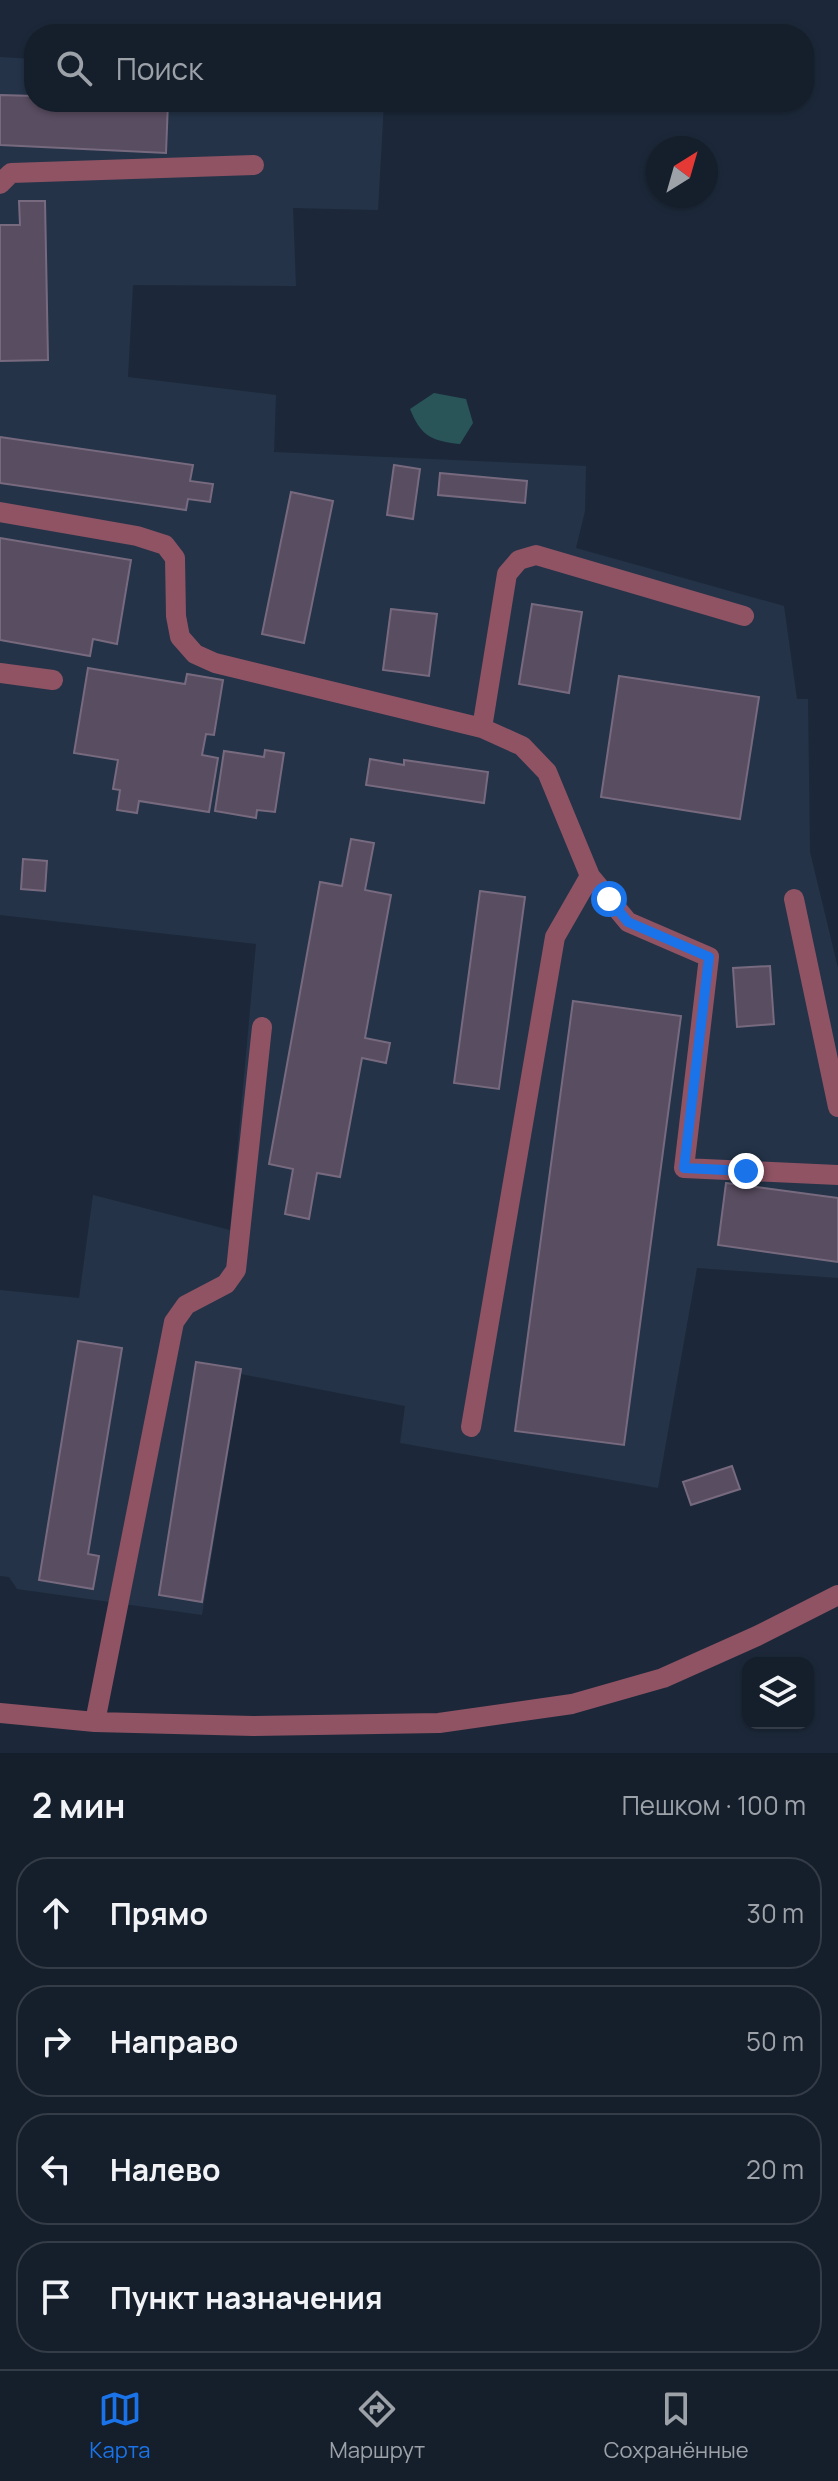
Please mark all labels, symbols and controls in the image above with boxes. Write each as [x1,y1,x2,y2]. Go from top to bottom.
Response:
search box [24,24,814,112]
icon: search [52,46,96,90]
text: Поиск [116,48,203,89]
north arrow [646,136,718,208]
route start [591,881,627,917]
route end [728,1153,764,1189]
map controls [742,1657,814,1729]
button: layers [742,1657,814,1729]
text: 2 мин [32,1782,126,1828]
text: Пешком · 100 m [622,1787,806,1823]
icon: ahead [34,1891,78,1935]
text: Прямо [110,1893,208,1934]
text: 30 m [747,1895,804,1931]
icon: right [34,2019,78,2063]
text: Направо [110,2021,238,2062]
text: 50 m [746,2023,804,2059]
icon: left [34,2147,78,2191]
text: Налево [110,2149,220,2190]
text: 20 m [746,2151,804,2187]
icon: arrive [34,2275,78,2319]
text: Пункт назначения [110,2277,383,2318]
tab: Карта [89,2387,151,2465]
tab: Маршрут [329,2387,425,2465]
tab: Сохранённые [604,2387,749,2465]

